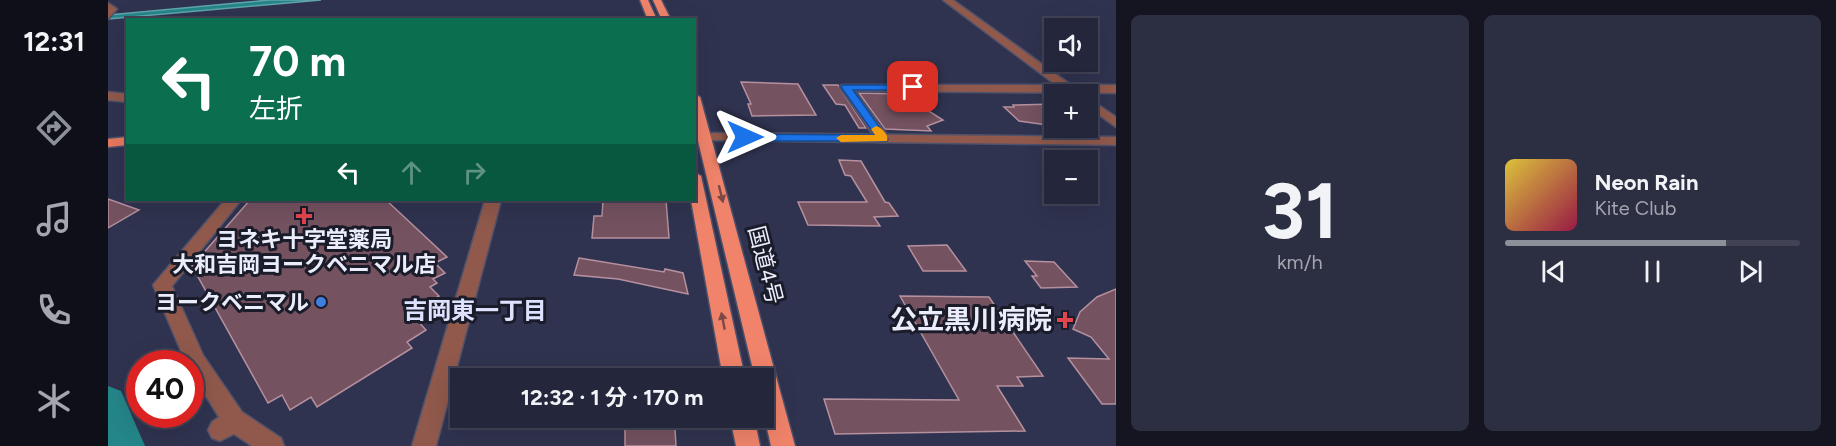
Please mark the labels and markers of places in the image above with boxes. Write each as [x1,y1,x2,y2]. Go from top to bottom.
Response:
pin [887,61,938,112]
marker: ヨネキ十字堂薬局 大和吉岡ヨークベニマル店 [297,209,311,223]
place label: ヨネキ十字堂薬局 大和吉岡ヨークベニマル店 [172,226,436,278]
place label: ヨークベニマル [155,289,309,316]
marker: ヨークベニマル [314,295,328,309]
place label: 公立黒川病院 [890,303,1052,336]
marker: 公立黒川病院 [1056,311,1074,329]

